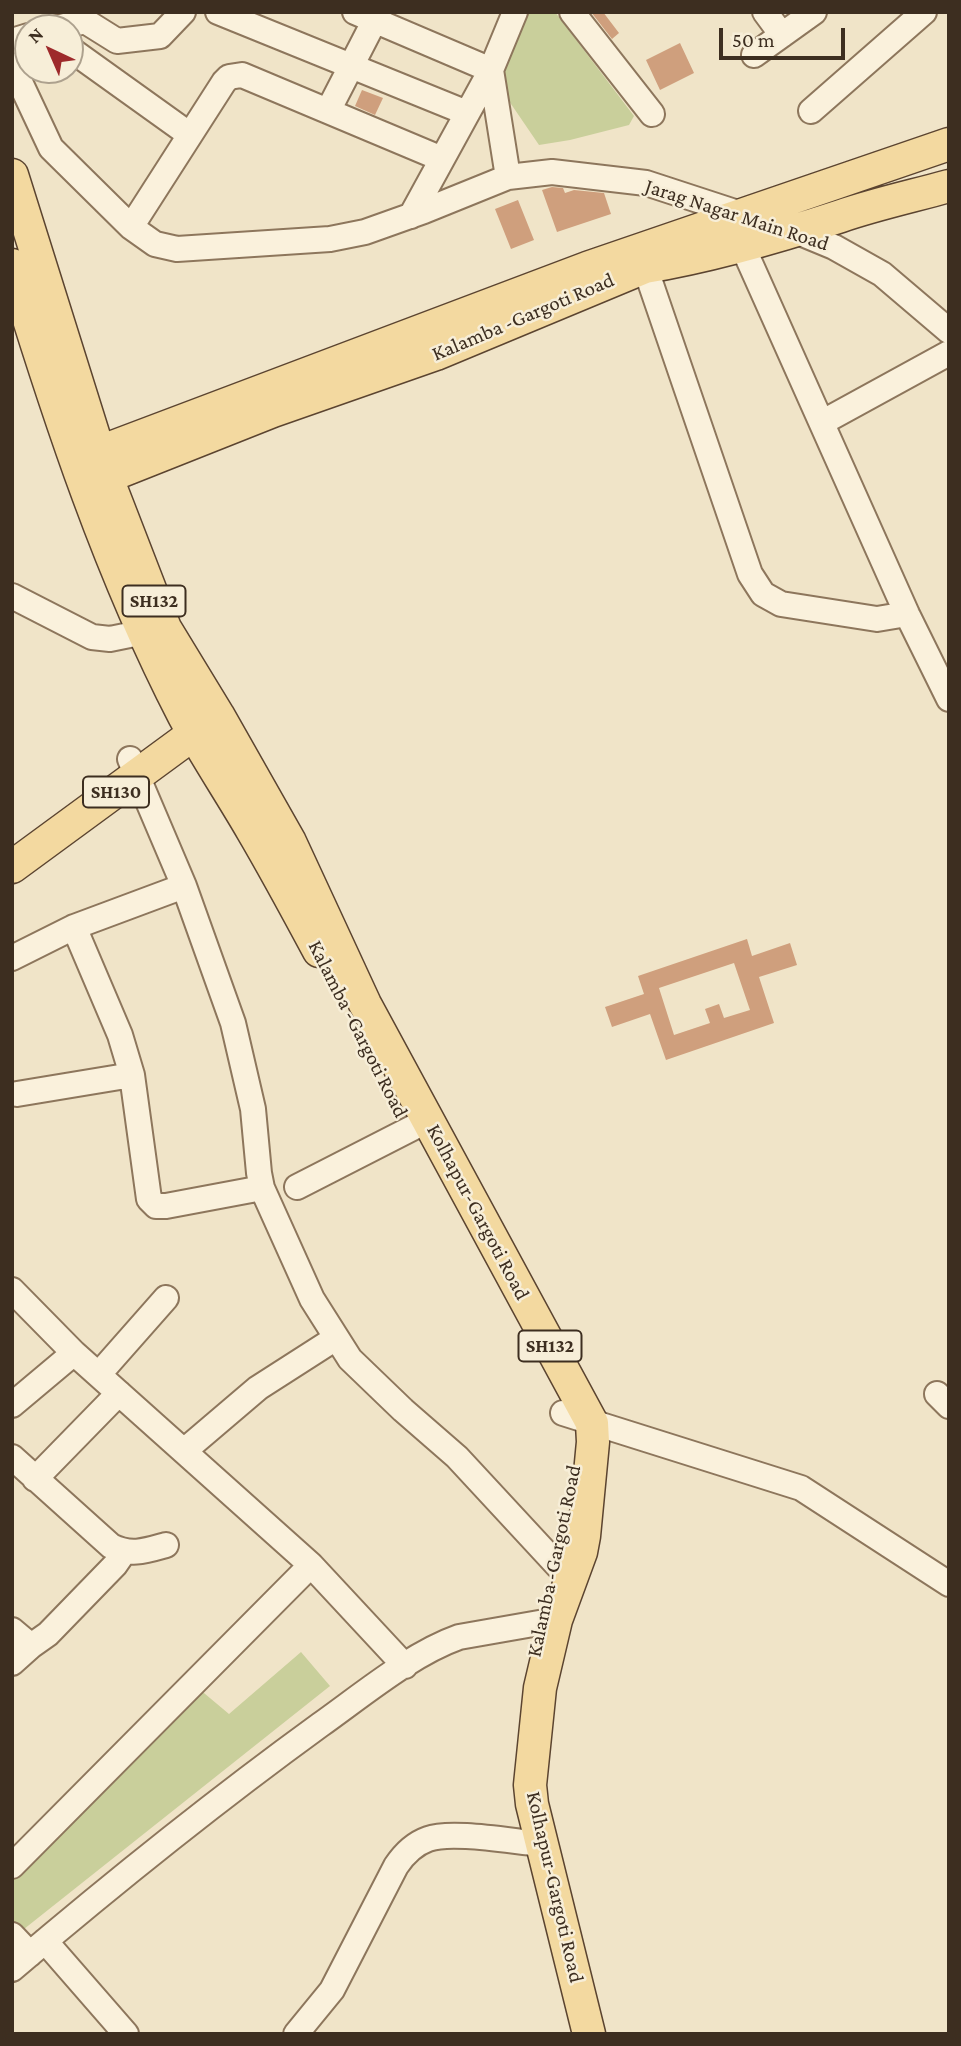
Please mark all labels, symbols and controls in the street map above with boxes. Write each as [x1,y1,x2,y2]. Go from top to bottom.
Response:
north arrow [14,14,84,84]
scale bar [723,14,849,58]
text: N [23,23,47,47]
text: 50 m [732,28,775,52]
street label: Jarag Nagar Main Road [642,173,832,257]
street label: Kalamba -Gargoti Road [428,267,618,367]
road number: SH132 [122,586,186,616]
road number: SH130 [83,776,149,807]
street label: Kalamba -Gargoti Road [302,936,414,1122]
street label: Kolhapur-Gargoti Road [421,1120,535,1304]
road number: SH132 [518,1330,582,1362]
street label: Kalamba -Gargoti Road [521,1463,587,1659]
street label: Kolhapur-Gargoti Road [521,1789,589,1985]

